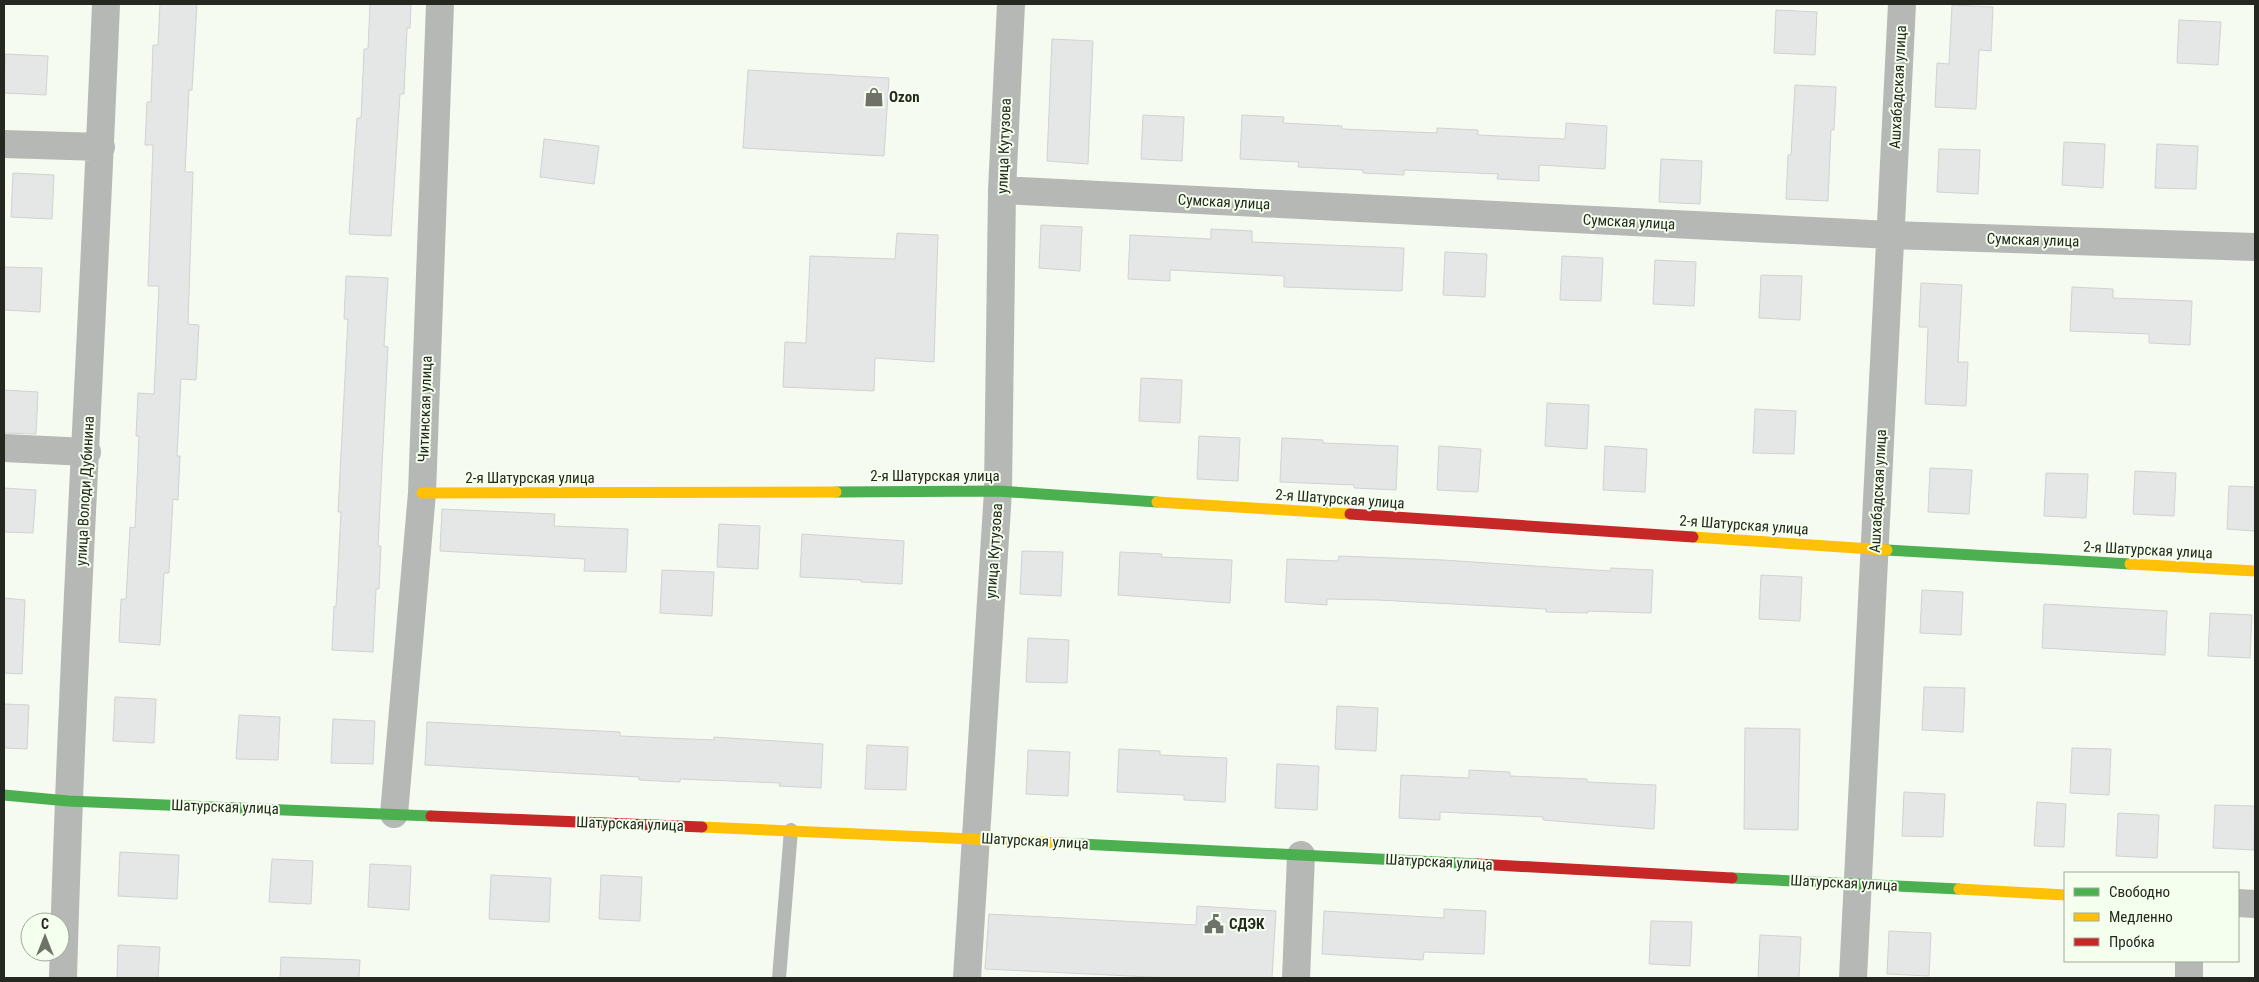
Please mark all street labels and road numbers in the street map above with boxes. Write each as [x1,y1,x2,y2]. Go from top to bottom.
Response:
street label: Ашхабадская улица [1886,25,1910,149]
street label: улица Кутузова [993,98,1015,194]
street label: Сумская улица [1177,191,1271,213]
street label: Сумская улица [1582,211,1676,233]
street label: Сумская улица [1986,229,2080,251]
street label: Читинская улица [414,355,436,463]
street label: улица Володи Дубинина [72,416,98,566]
street label: Ашхабадская улица [1866,429,1890,553]
street label: 2-я Шатурская улица [870,467,1000,485]
street label: 2-я Шатурская улица [465,469,595,487]
street label: 2-я Шатурская улица [1275,486,1405,512]
street label: улица Кутузова [982,503,1006,599]
street label: 2-я Шатурская улица [1679,512,1809,538]
street label: 2-я Шатурская улица [2083,538,2213,562]
street label: Шатурская улица [171,796,279,818]
street label: Шатурская улица [576,813,684,835]
street label: Шатурская улица [981,829,1089,853]
street label: Шатурская улица [1385,850,1493,874]
street label: Шатурская улица [1790,871,1898,895]

